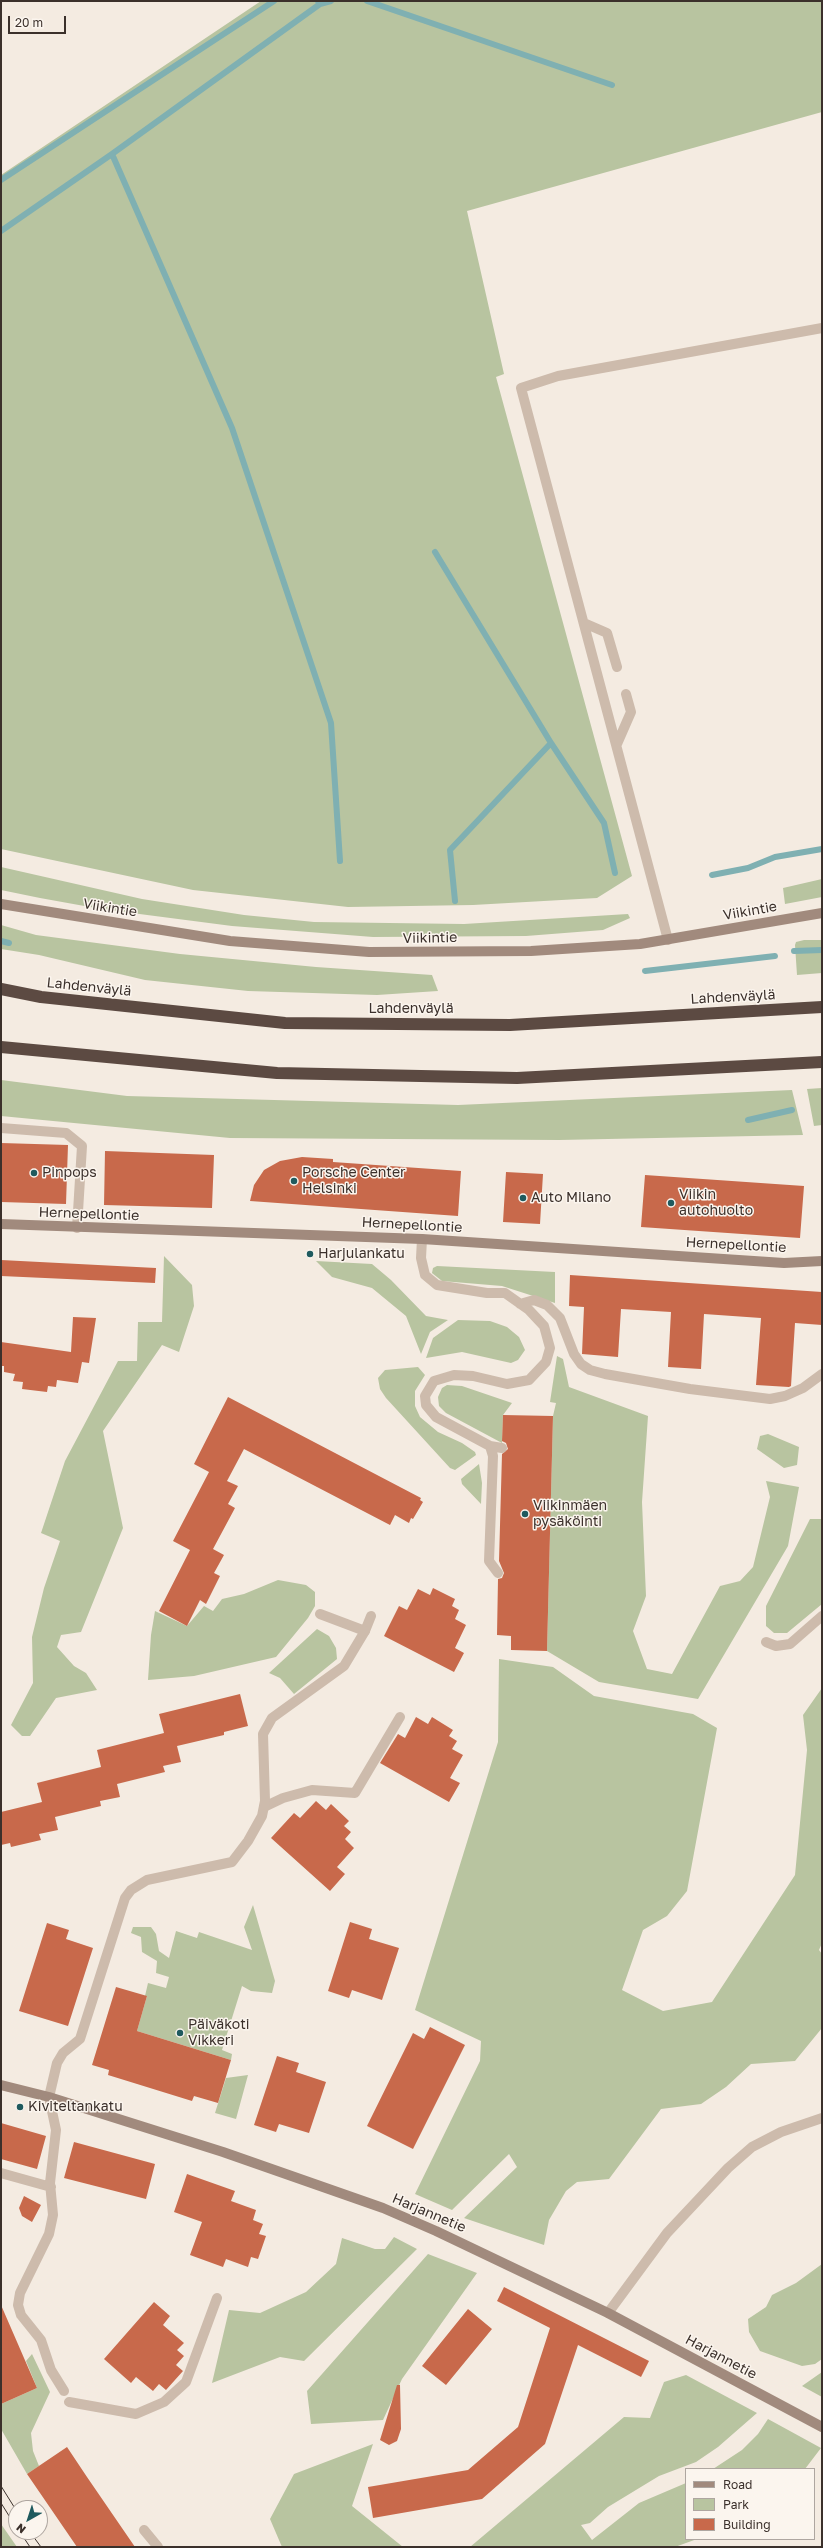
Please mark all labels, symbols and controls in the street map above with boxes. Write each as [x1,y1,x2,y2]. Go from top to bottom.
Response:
scale bar [10,8,68,34]
text: 20 m [15,15,43,30]
street label: Viikintie [82,895,138,921]
street label: Viikintie [722,898,778,924]
street label: Viikintie [403,929,457,947]
street label: Lahdenväylä [46,974,132,1000]
street label: Lahdenväylä [690,986,776,1008]
street label: Lahdenväylä [368,1001,454,1017]
place label: Pinpops [42,1165,97,1181]
place label: Porsche Center Helsinki [302,1165,405,1198]
marker: Pinpops [29,1168,39,1178]
marker: Porsche Center Helsinki [289,1176,299,1186]
place label: Viikin autohuolto [679,1187,753,1220]
place label: Auto Milano [531,1190,611,1206]
marker: Auto Milano [518,1193,528,1203]
marker: Viikin autohuolto [666,1198,676,1208]
street label: Hernepellontie [38,1204,140,1224]
street label: Hernepellontie [361,1214,463,1236]
street label: Hernepellontie [685,1234,787,1256]
place label: Harjulankatu [318,1246,405,1262]
marker: Harjulankatu [305,1249,315,1259]
place label: Viikinmäen pysäköinti [533,1498,607,1530]
marker: Viikinmäen pysäköinti [520,1509,530,1519]
place label: Päiväkoti Vikkeri [188,2017,250,2050]
marker: Päiväkoti Vikkeri [175,2028,185,2038]
place label: Kiviteltankatu [28,2099,123,2115]
marker: Kiviteltankatu [15,2102,25,2112]
street label: Harjannetie [390,2190,468,2236]
street label: Harjannetie [682,2331,760,2383]
legend [685,2468,815,2540]
text: Road [723,2477,752,2492]
text: Park [723,2497,749,2512]
north arrow [8,2500,48,2540]
text: Building [723,2517,771,2532]
text: N [13,2521,28,2537]

